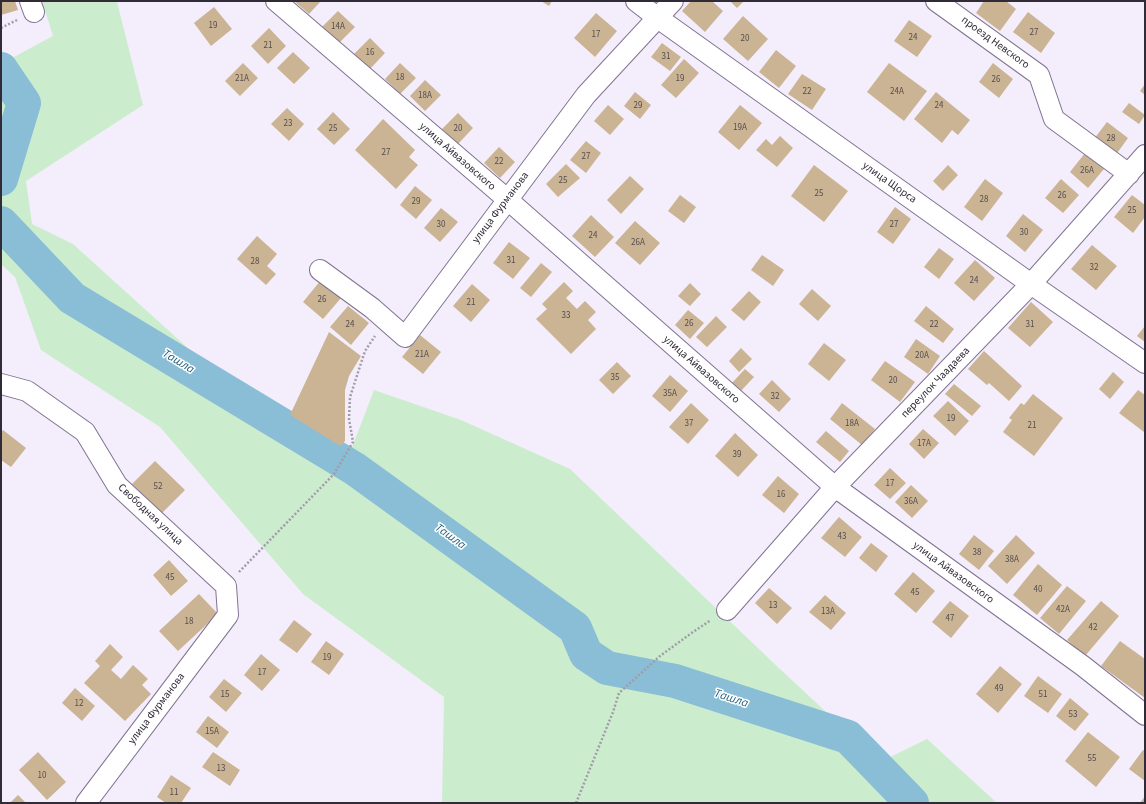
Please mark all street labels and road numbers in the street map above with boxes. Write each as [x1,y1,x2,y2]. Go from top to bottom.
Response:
street label: проезд Невского [958,14,1032,72]
street label: улица Айвазовского [416,120,498,194]
street label: улица Щорса [859,159,919,207]
street label: улица Фурманова [470,170,532,246]
street label: улица Айвазовского [660,333,742,407]
street label: переулок Чаадаева [899,345,973,421]
street label: Свободная улица [115,482,185,548]
street label: улица Айвазовского [910,539,996,607]
street label: улица Фурманова [126,671,188,747]

